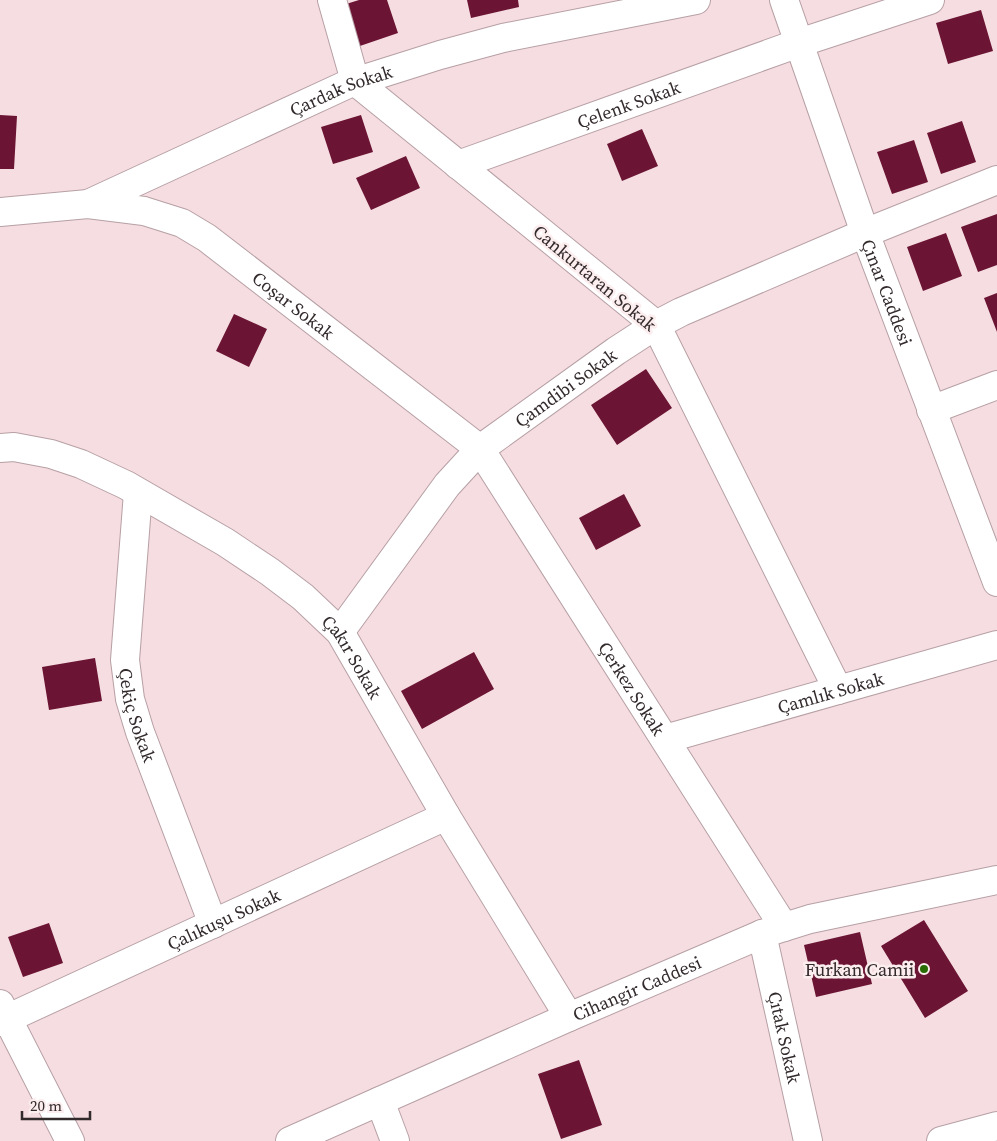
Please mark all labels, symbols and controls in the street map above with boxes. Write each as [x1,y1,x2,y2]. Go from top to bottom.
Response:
street label: Çardak Sokak [285,58,396,122]
street label: Çelenk Sokak [573,74,683,134]
street label: Cankurtaran Sokak [528,219,662,337]
street label: Çınar Caddesi [856,235,919,349]
street label: Coşar Sokak [247,265,340,345]
street label: Çamdibi Sokak [509,342,622,433]
street label: Çakır Sokak [317,609,388,703]
street label: Çerkez Sokak [593,636,671,740]
street label: Çamlık Sokak [775,665,887,719]
street label: Çekiç Sokak [114,667,163,765]
street label: Çalıkuşu Sokak [163,882,284,956]
street label: Cihangir Caddesi [569,949,705,1027]
place label: Furkan Camii [805,957,914,982]
marker: Furkan Camii [918,963,930,975]
street label: Çıtak Sokak [763,989,807,1086]
scale bar [22,1088,90,1120]
text: 20 m [30,1095,62,1116]

